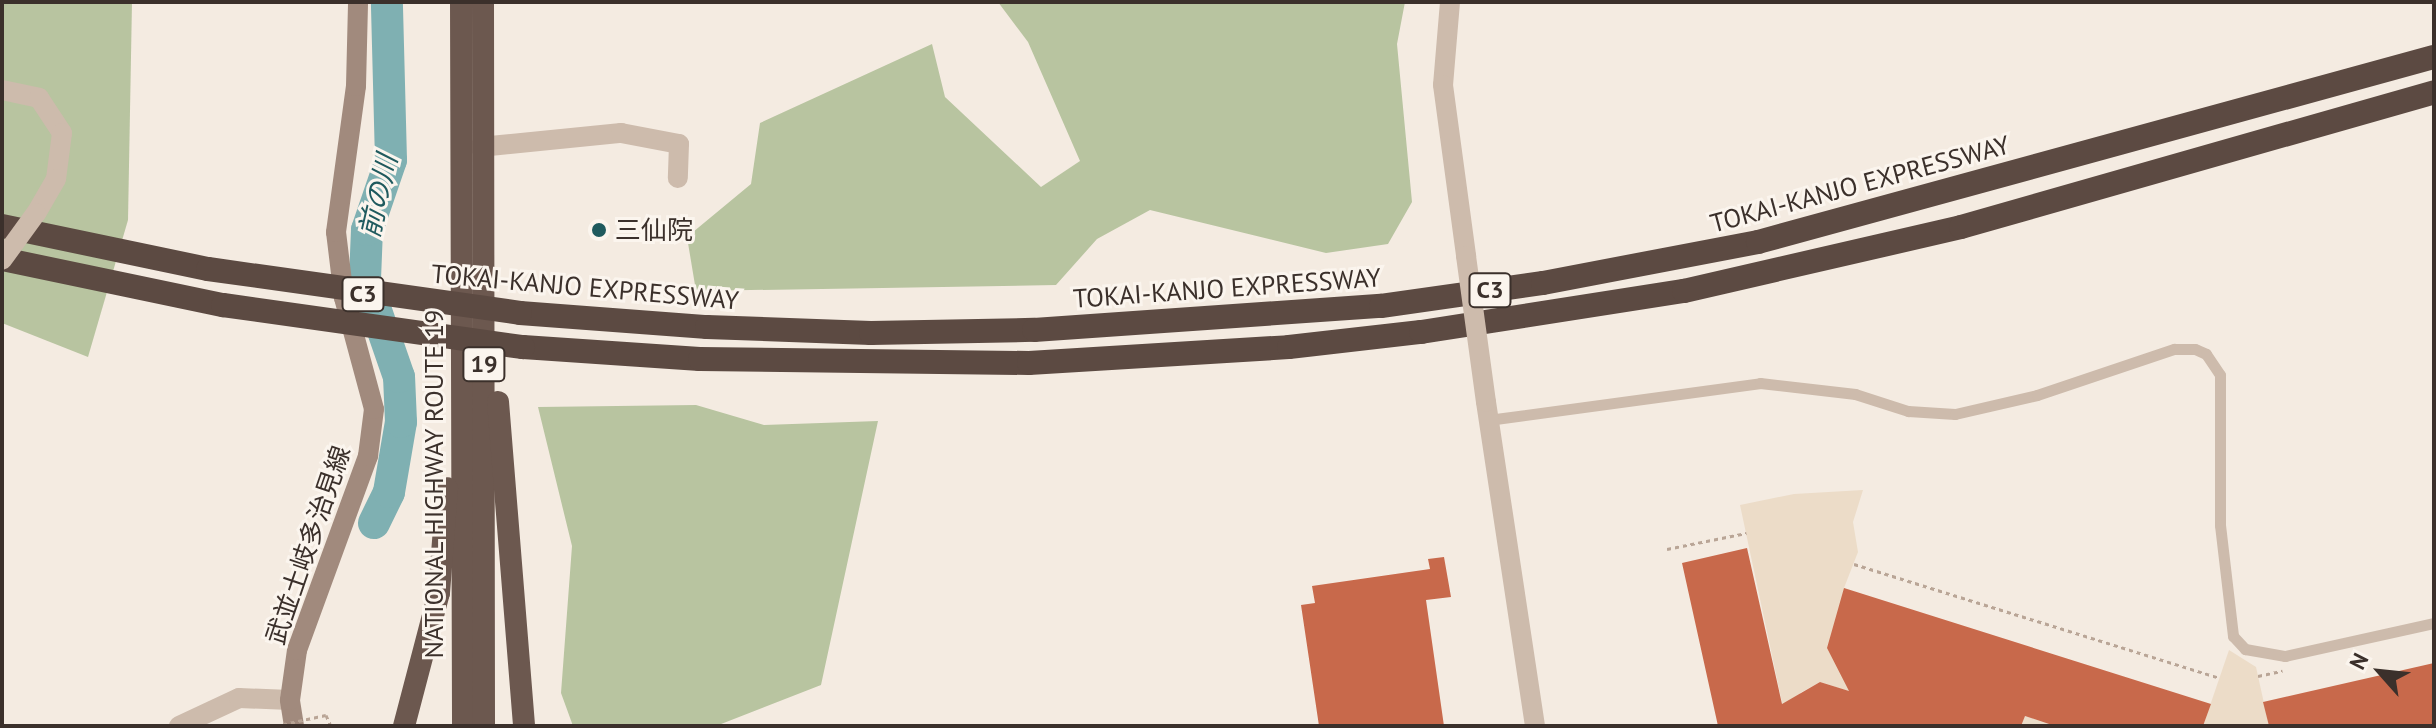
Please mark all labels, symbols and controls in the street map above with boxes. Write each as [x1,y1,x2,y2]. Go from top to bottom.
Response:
street label: TOKAI-KANJO EXPRESSWAY [1707,129,2013,239]
water label: 前の川 [352,151,404,241]
place label: 三仙院 [615,214,693,246]
marker: 三仙院 [590,221,608,239]
street label: TOKAI-KANJO EXPRESSWAY [430,258,740,316]
street label: TOKAI-KANJO EXPRESSWAY [1072,262,1382,314]
road number: C3 [1468,270,1512,310]
road number: C3 [341,274,385,314]
street label: NATIONAL HIGHWAY ROUTE 19 [418,309,450,659]
road number: 19 [462,344,506,384]
street label: 武並土岐多治見線 [259,442,357,648]
north arrow [2340,632,2420,712]
text: N [2343,648,2374,674]

